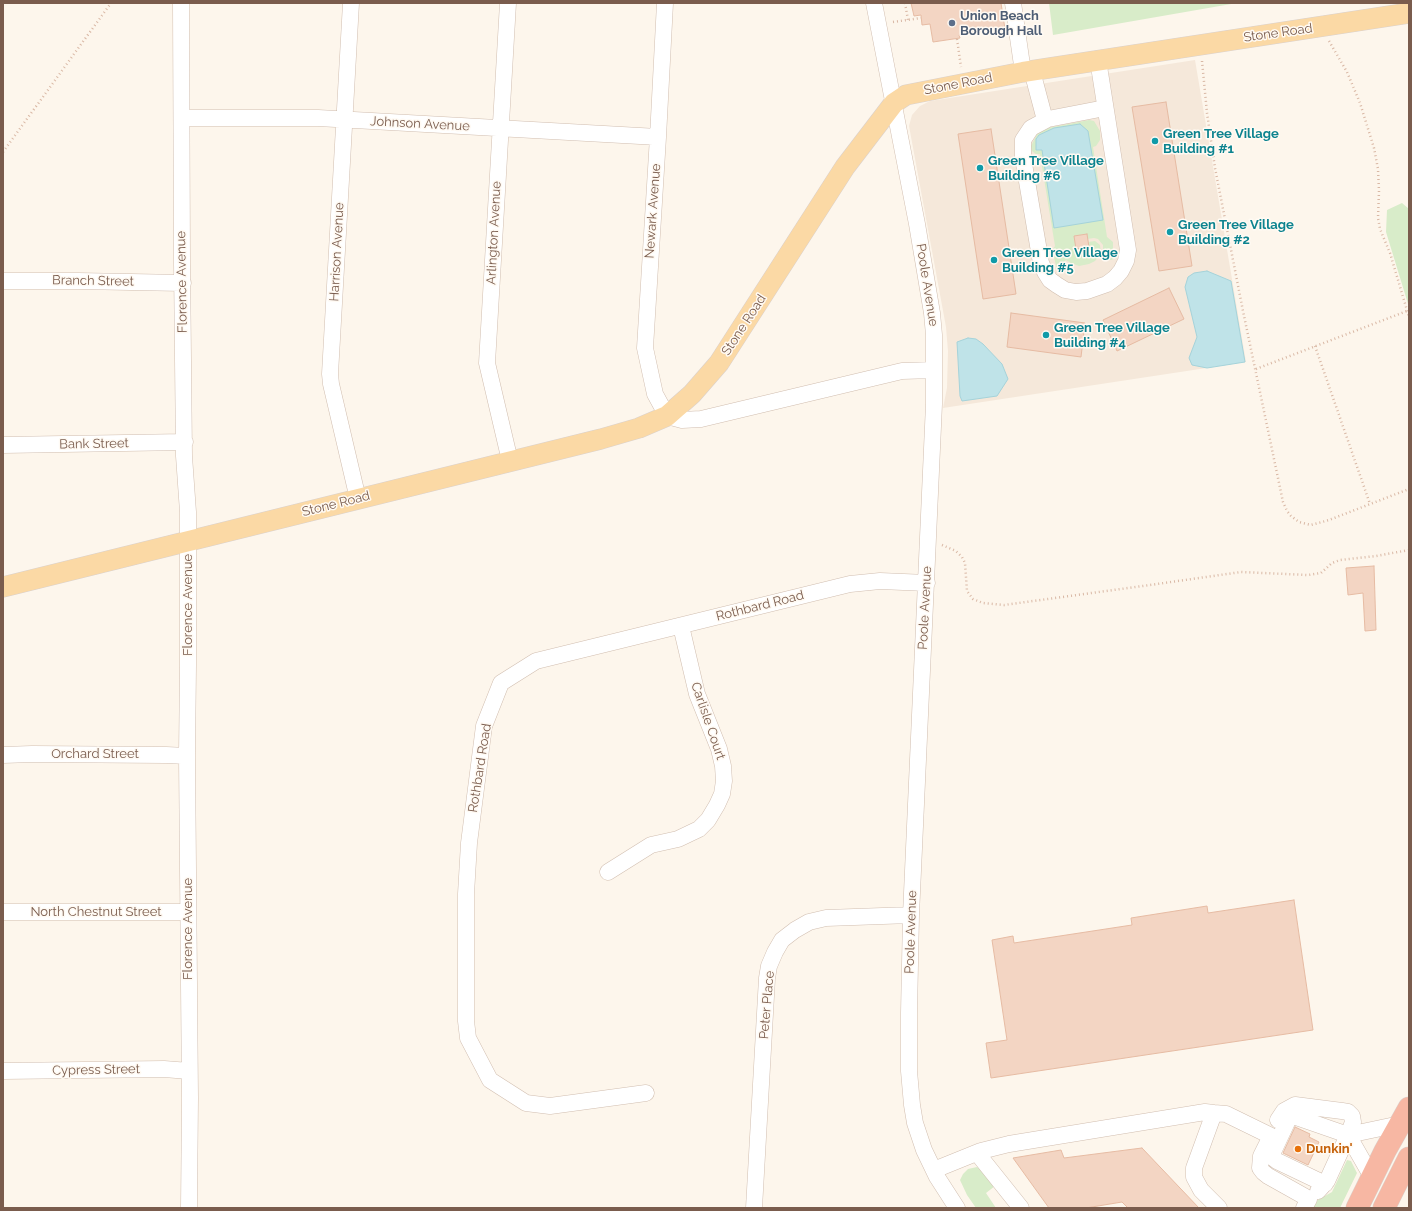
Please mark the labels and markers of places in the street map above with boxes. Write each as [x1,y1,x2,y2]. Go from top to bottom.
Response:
place label: Union Beach Borough Hall [960,8,1042,39]
marker: Union Beach Borough Hall [947,18,957,28]
place label: Green Tree Village Building #1 [1163,126,1279,157]
marker: Green Tree Village Building #1 [1150,136,1160,146]
place label: Green Tree Village Building #6 [988,153,1104,184]
marker: Green Tree Village Building #6 [975,163,985,173]
place label: Green Tree Village Building #2 [1178,217,1294,248]
marker: Green Tree Village Building #2 [1165,227,1175,237]
place label: Green Tree Village Building #5 [1002,245,1118,276]
marker: Green Tree Village Building #5 [989,255,999,265]
place label: Green Tree Village Building #4 [1054,320,1170,351]
marker: Green Tree Village Building #4 [1041,330,1051,340]
place label: Dunkin' [1306,1141,1353,1157]
marker: Dunkin' [1293,1144,1303,1154]

